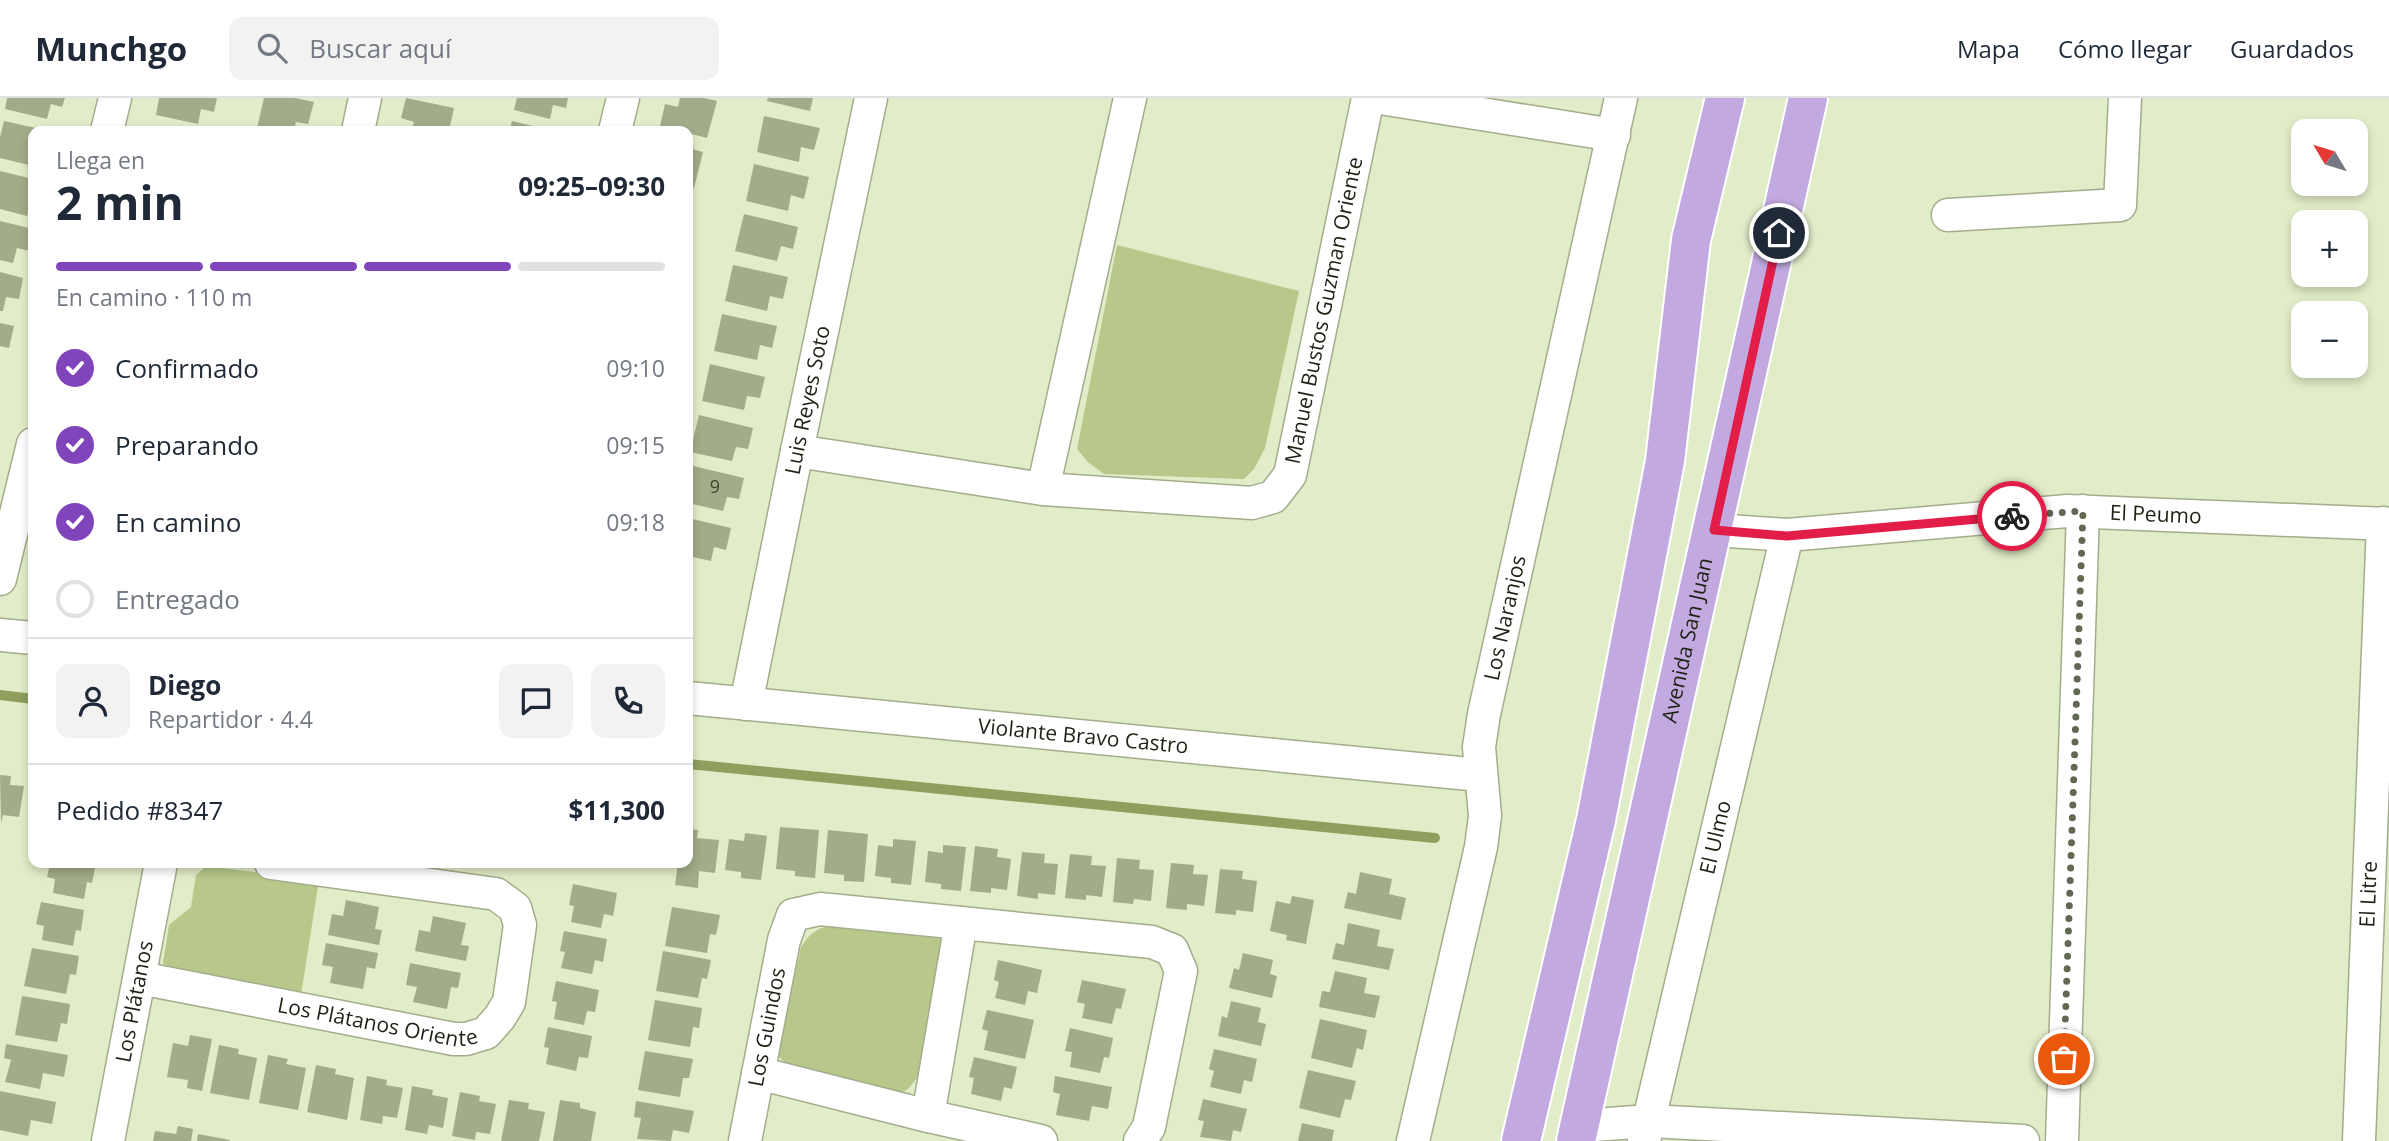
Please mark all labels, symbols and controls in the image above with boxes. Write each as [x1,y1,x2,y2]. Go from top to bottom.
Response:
search box [229,17,719,80]
text: Munchgo [35,26,187,71]
icon: search [253,29,291,67]
text: Buscar aquí [309,30,452,66]
text: Mapa [1957,32,2020,65]
text: Cómo llegar [2058,32,2192,65]
text: Guardados [2230,32,2354,65]
north arrow [2291,119,2368,196]
map controls [2291,119,2368,378]
text: Llega en [56,144,145,176]
street label: Manuel Bustos Guzman Oriente [1278,154,1368,466]
text: 09:25–09:30 [518,168,665,204]
text: 2 min [56,171,184,233]
pin [1749,203,1809,263]
button: + [2291,210,2368,287]
icon: home [1760,214,1798,252]
text: En camino · 110 m [56,281,252,313]
button: − [2291,301,2368,378]
street label: Luis Reyes Soto [778,323,836,477]
icon: check [56,349,94,387]
text: Confirmado [115,350,259,386]
text: 09:10 [606,352,665,384]
icon: check [56,426,94,464]
text: Preparando [115,427,259,463]
text: 09:15 [606,429,665,461]
house number: 9 [710,474,720,498]
courier [1977,481,2047,551]
icon: bike [1993,497,2031,535]
street label: El Peumo [2109,498,2202,529]
icon: check [56,503,94,541]
text: En camino [115,504,241,540]
text: 09:18 [606,506,665,538]
street label: Los Naranjos [1477,552,1532,683]
street label: Avenida San Juan [1654,555,1718,725]
text: Entregado [115,581,240,617]
button: person [56,664,130,738]
button: chat [499,664,573,738]
button: phone [591,664,665,738]
text: Diego [148,667,221,703]
text: Repartidor · 4.4 [148,703,313,735]
street label: Violante Bravo Castro [977,711,1190,760]
text: Pedido #8347 [56,792,223,828]
text: $11,300 [568,792,665,828]
street label: El Ulmo [1692,797,1737,877]
street label: El Litre [2352,860,2383,928]
street label: Los Plátanos [108,938,159,1065]
street label: Los Guindos [741,965,791,1089]
street label: Los Plátanos Oriente [275,990,481,1053]
pin [2034,1029,2094,1089]
icon: bag [2045,1040,2083,1078]

